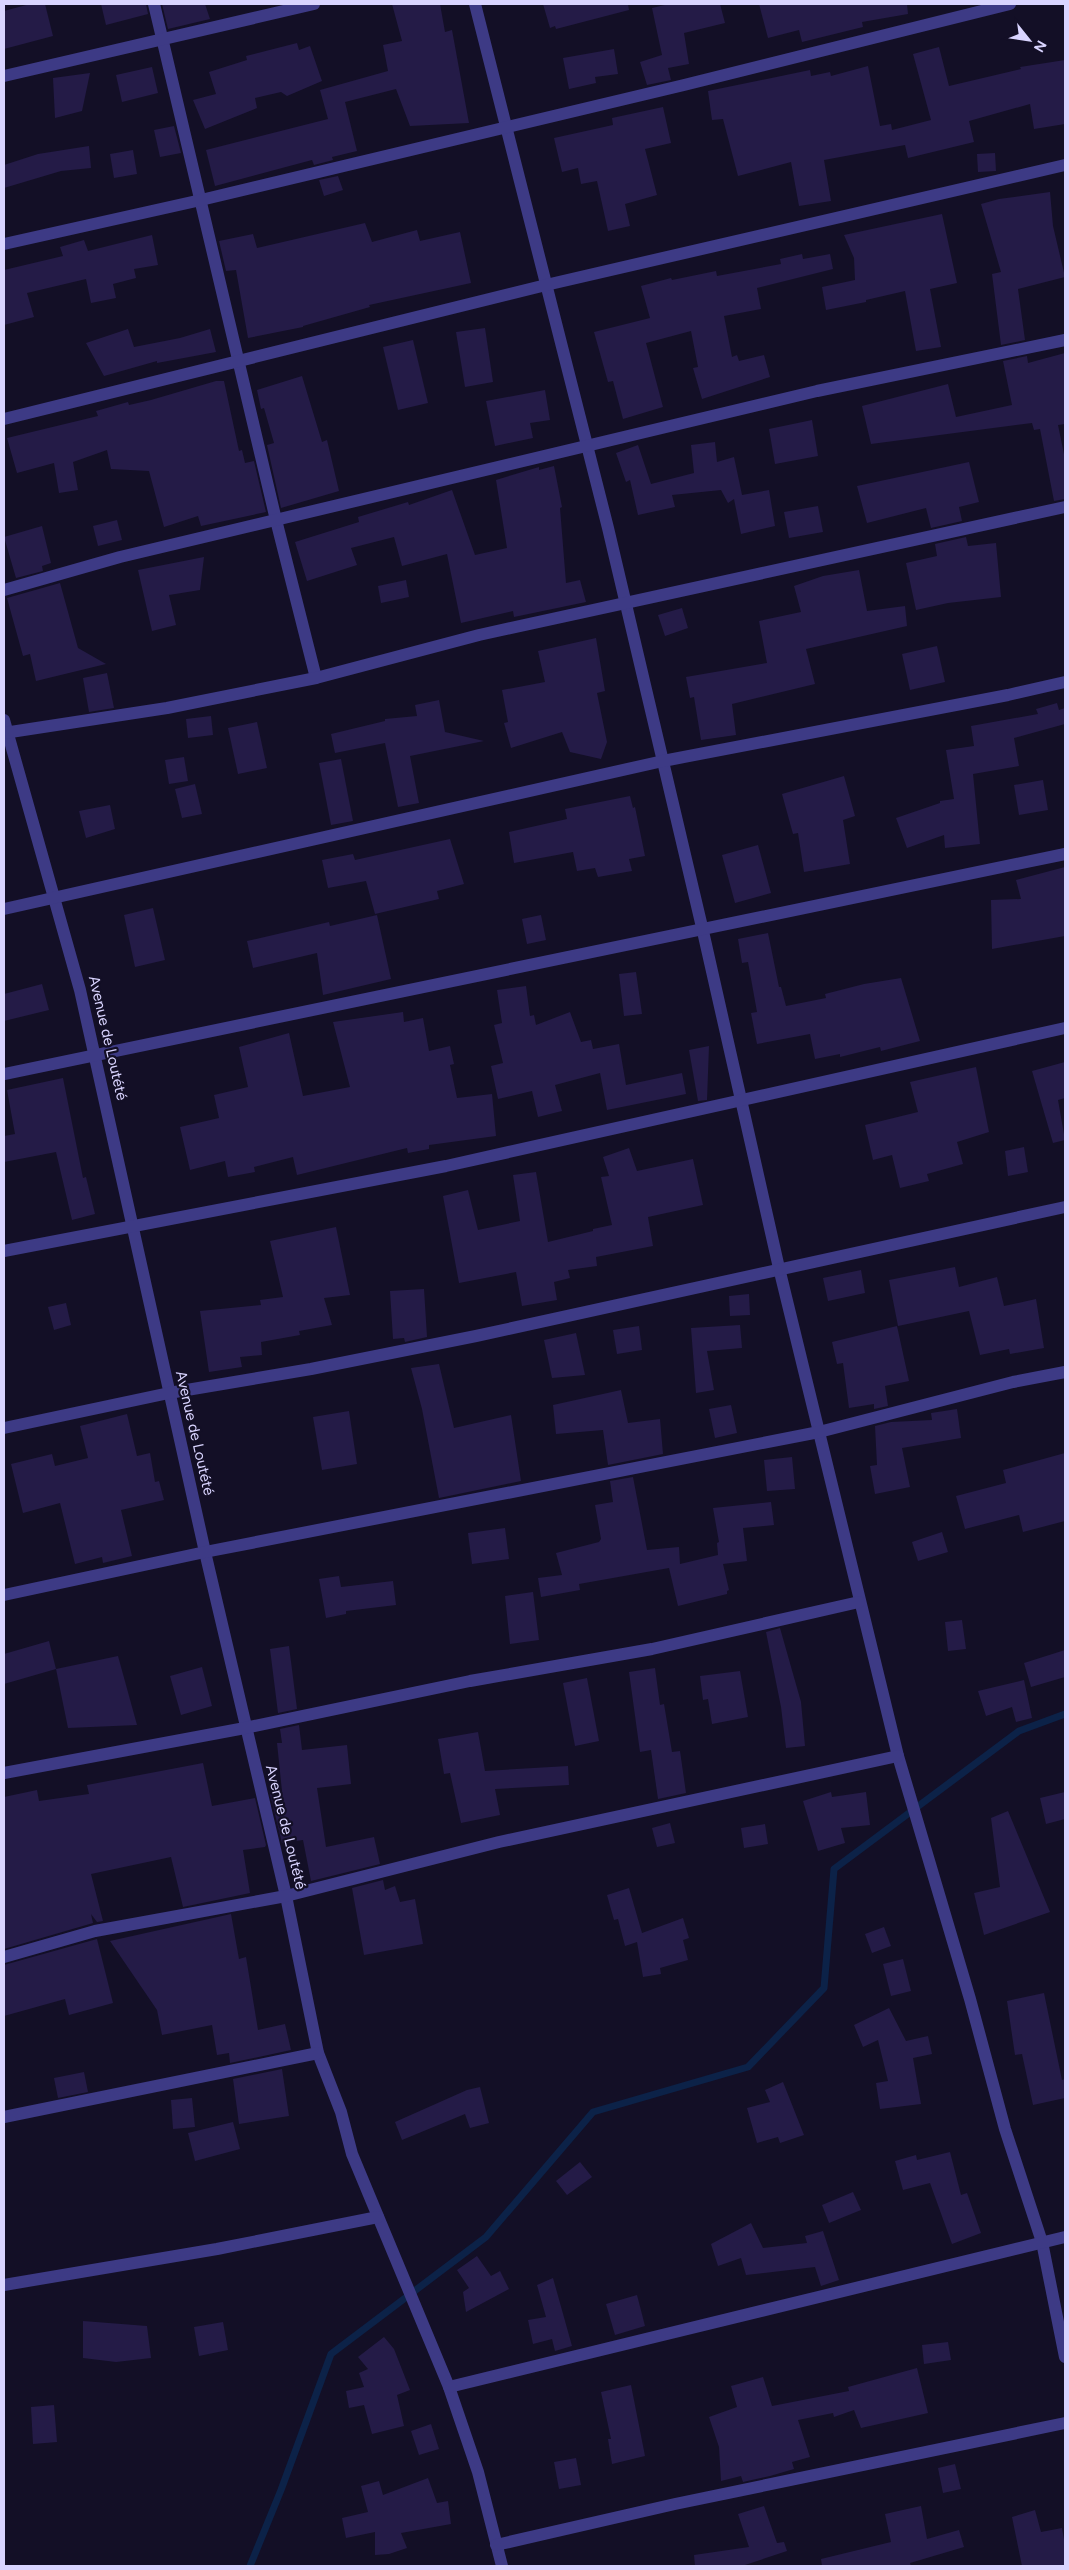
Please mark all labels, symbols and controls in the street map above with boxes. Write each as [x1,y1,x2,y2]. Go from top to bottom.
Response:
north arrow [1004,15,1054,65]
text: N [1030,37,1050,55]
street label: Avenue de Loutété [85,974,131,1102]
street label: Avenue de Loutété [172,1369,218,1497]
street label: Avenue de Loutété [262,1763,310,1891]

